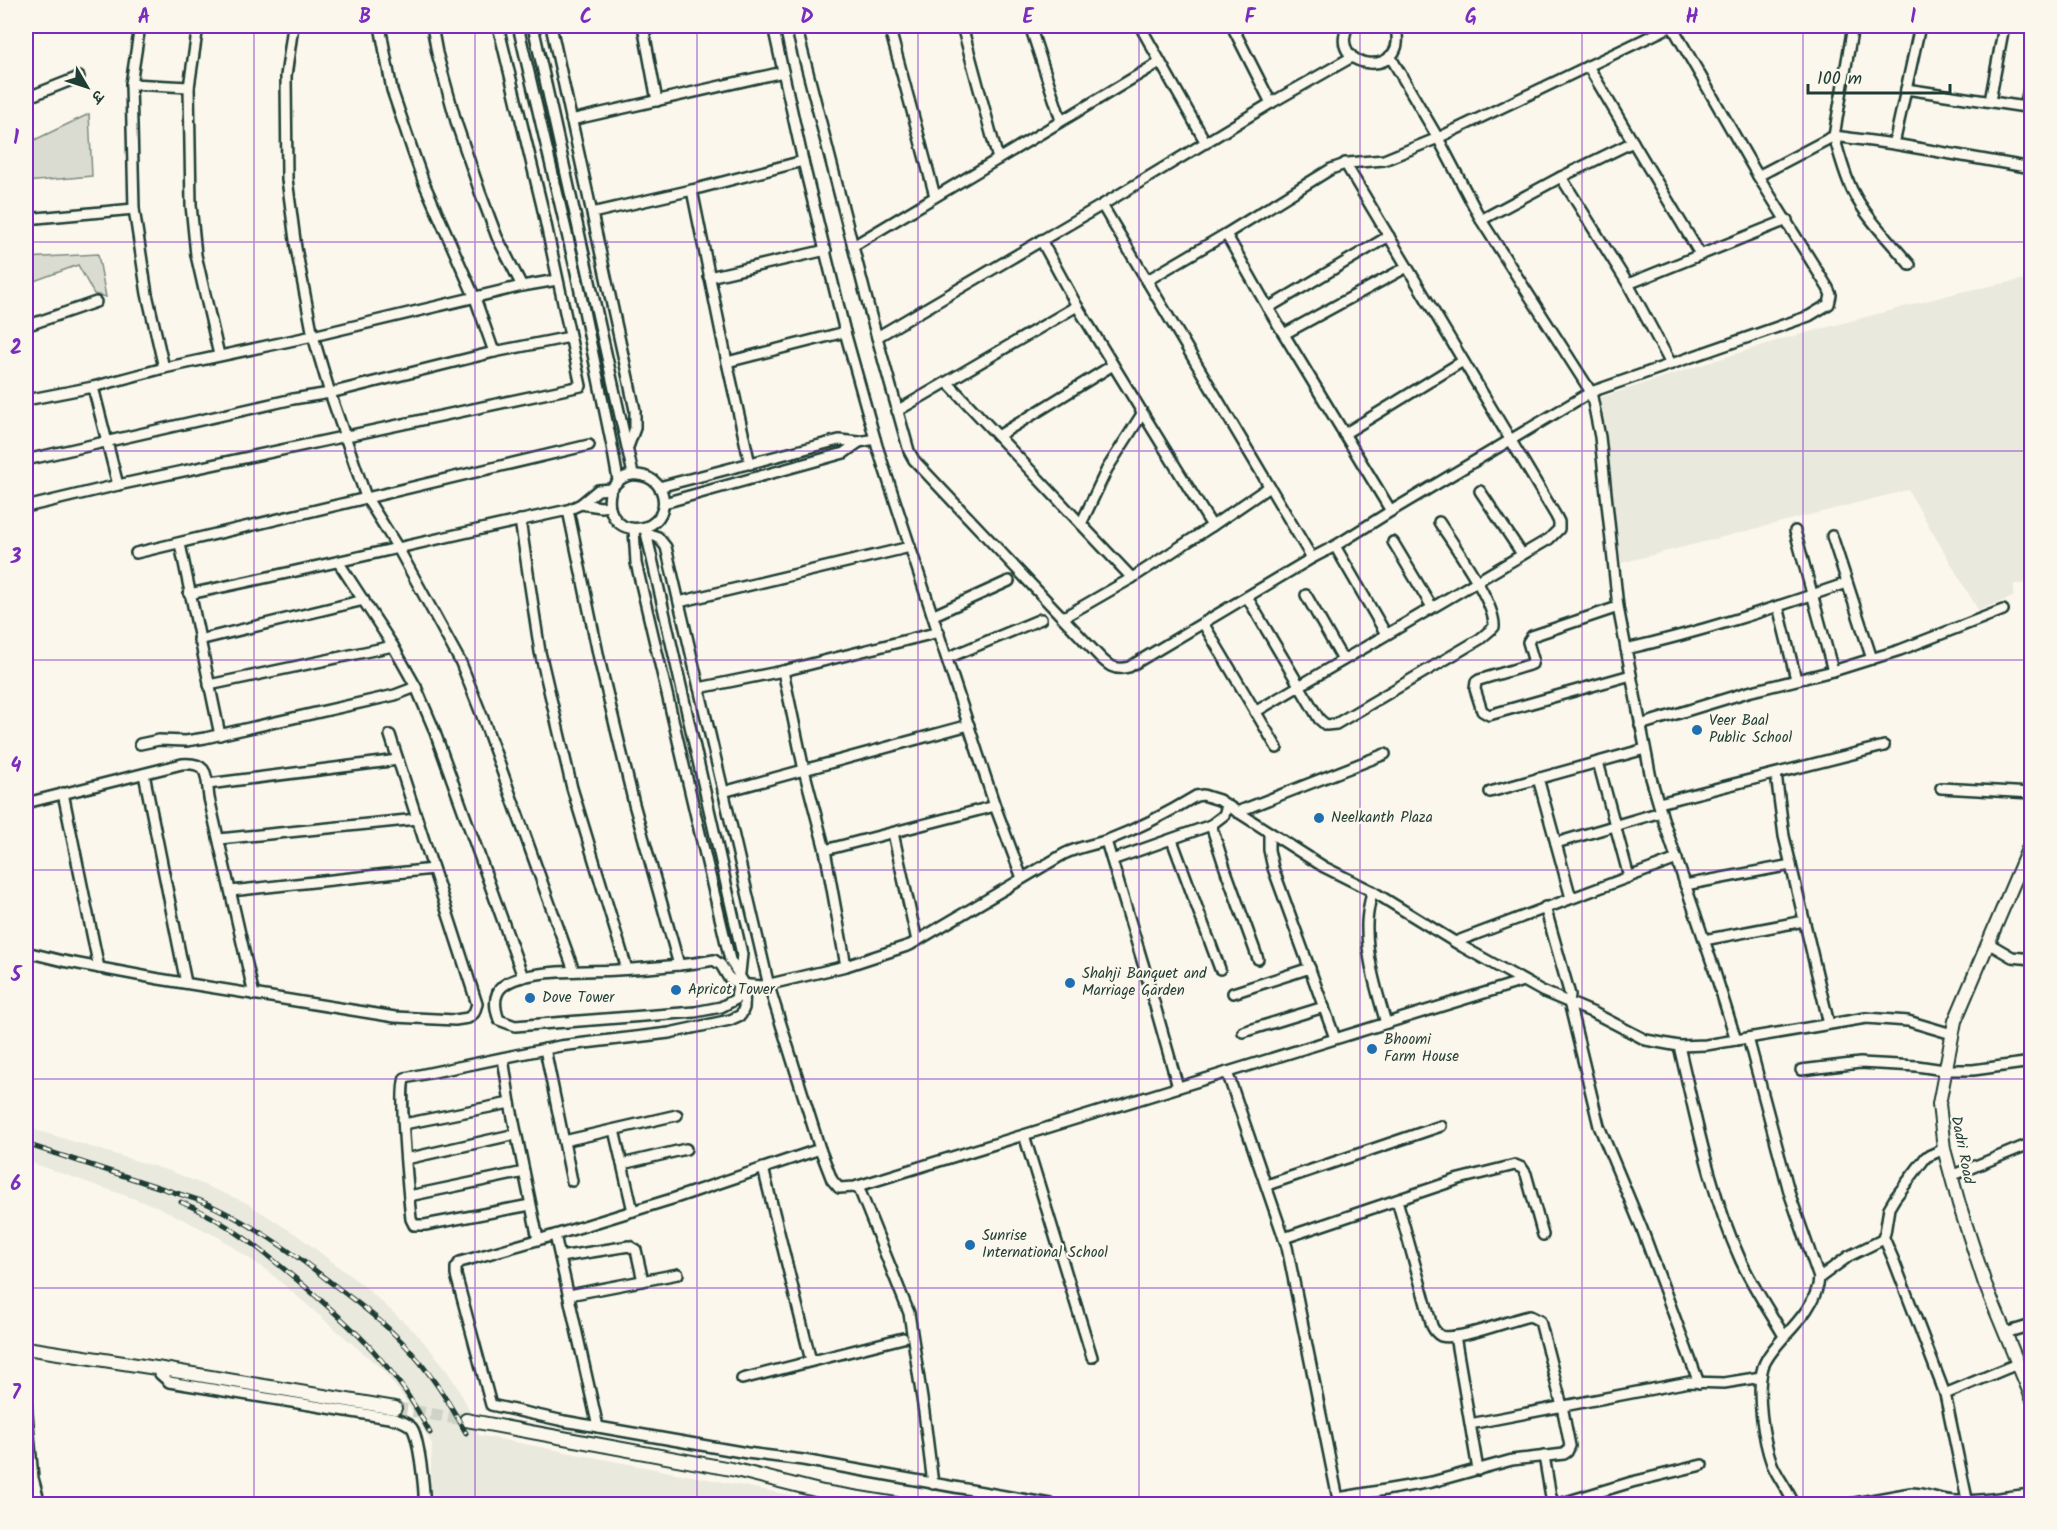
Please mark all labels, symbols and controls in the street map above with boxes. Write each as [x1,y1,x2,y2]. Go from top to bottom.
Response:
text: A [138,2,150,34]
text: B [359,2,371,34]
text: C [580,2,592,34]
text: D [800,2,814,34]
text: E [1022,2,1034,34]
text: F [1245,2,1257,34]
text: G [1465,2,1477,34]
text: H [1685,2,1699,34]
text: I [1910,2,1916,34]
north arrow [57,57,117,117]
scale bar [1808,57,1950,95]
text: 100 m [1817,65,1862,94]
text: उ [83,84,110,110]
text: 1 [13,123,19,155]
text: 2 [10,333,22,365]
text: 3 [10,542,22,574]
place label: Veer Baal Public School [1709,709,1792,750]
marker: Veer Baal Public School [1690,723,1704,737]
text: 4 [11,751,22,783]
place label: Neelkanth Plaza [1331,806,1433,830]
marker: Neelkanth Plaza [1312,811,1326,825]
text: 5 [10,960,23,992]
place label: Shahji Banquet and Marriage Garden [1082,962,1207,1003]
marker: Shahji Banquet and Marriage Garden [1063,976,1077,990]
place label: Apricot Tower [688,978,776,1002]
marker: Apricot Tower [669,983,683,997]
place label: Dove Tower [542,986,615,1010]
marker: Dove Tower [523,991,537,1005]
place label: Bhoomi Farm House [1384,1028,1459,1069]
marker: Bhoomi Farm House [1365,1042,1379,1056]
street label: Dadri Road [1944,1114,1980,1187]
text: 6 [11,1169,22,1201]
place label: Sunrise International School [982,1224,1108,1265]
marker: Sunrise International School [963,1238,977,1252]
text: 7 [11,1378,21,1410]

